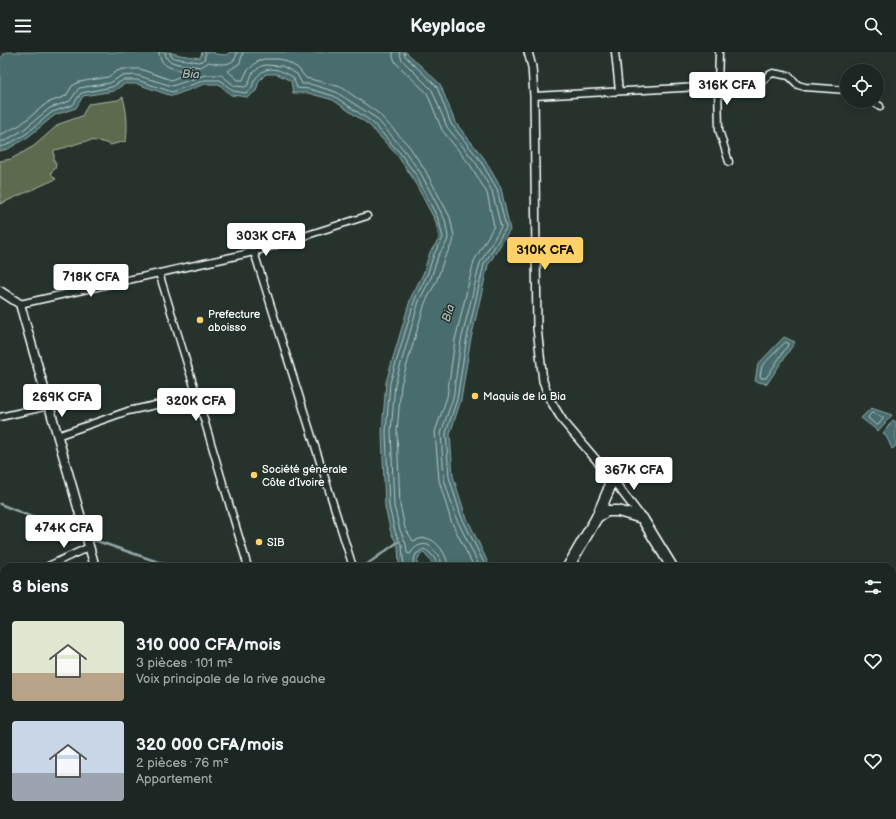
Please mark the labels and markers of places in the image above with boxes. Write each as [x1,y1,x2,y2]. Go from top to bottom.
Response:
pin: 316K CFA [686,72,768,106]
pin: 303K CFA [225,223,307,257]
pin: 310K CFA [504,237,586,271]
pin: 718K CFA [50,264,132,298]
place label: Prefecture aboisso [208,308,261,334]
marker: Prefecture aboisso [195,315,205,325]
pin: 269K CFA [21,384,103,418]
pin: 320K CFA [155,388,237,422]
place label: Maquis de la Bia [483,390,566,403]
marker: Maquis de la Bia [470,391,480,401]
pin: 367K CFA [593,457,675,491]
place label: Société générale Côte d’Ivoire [262,463,348,489]
marker: Société générale Côte d’Ivoire [249,470,259,480]
pin: 474K CFA [23,515,105,549]
place label: SIB [267,536,285,549]
marker: SIB [254,537,264,547]

